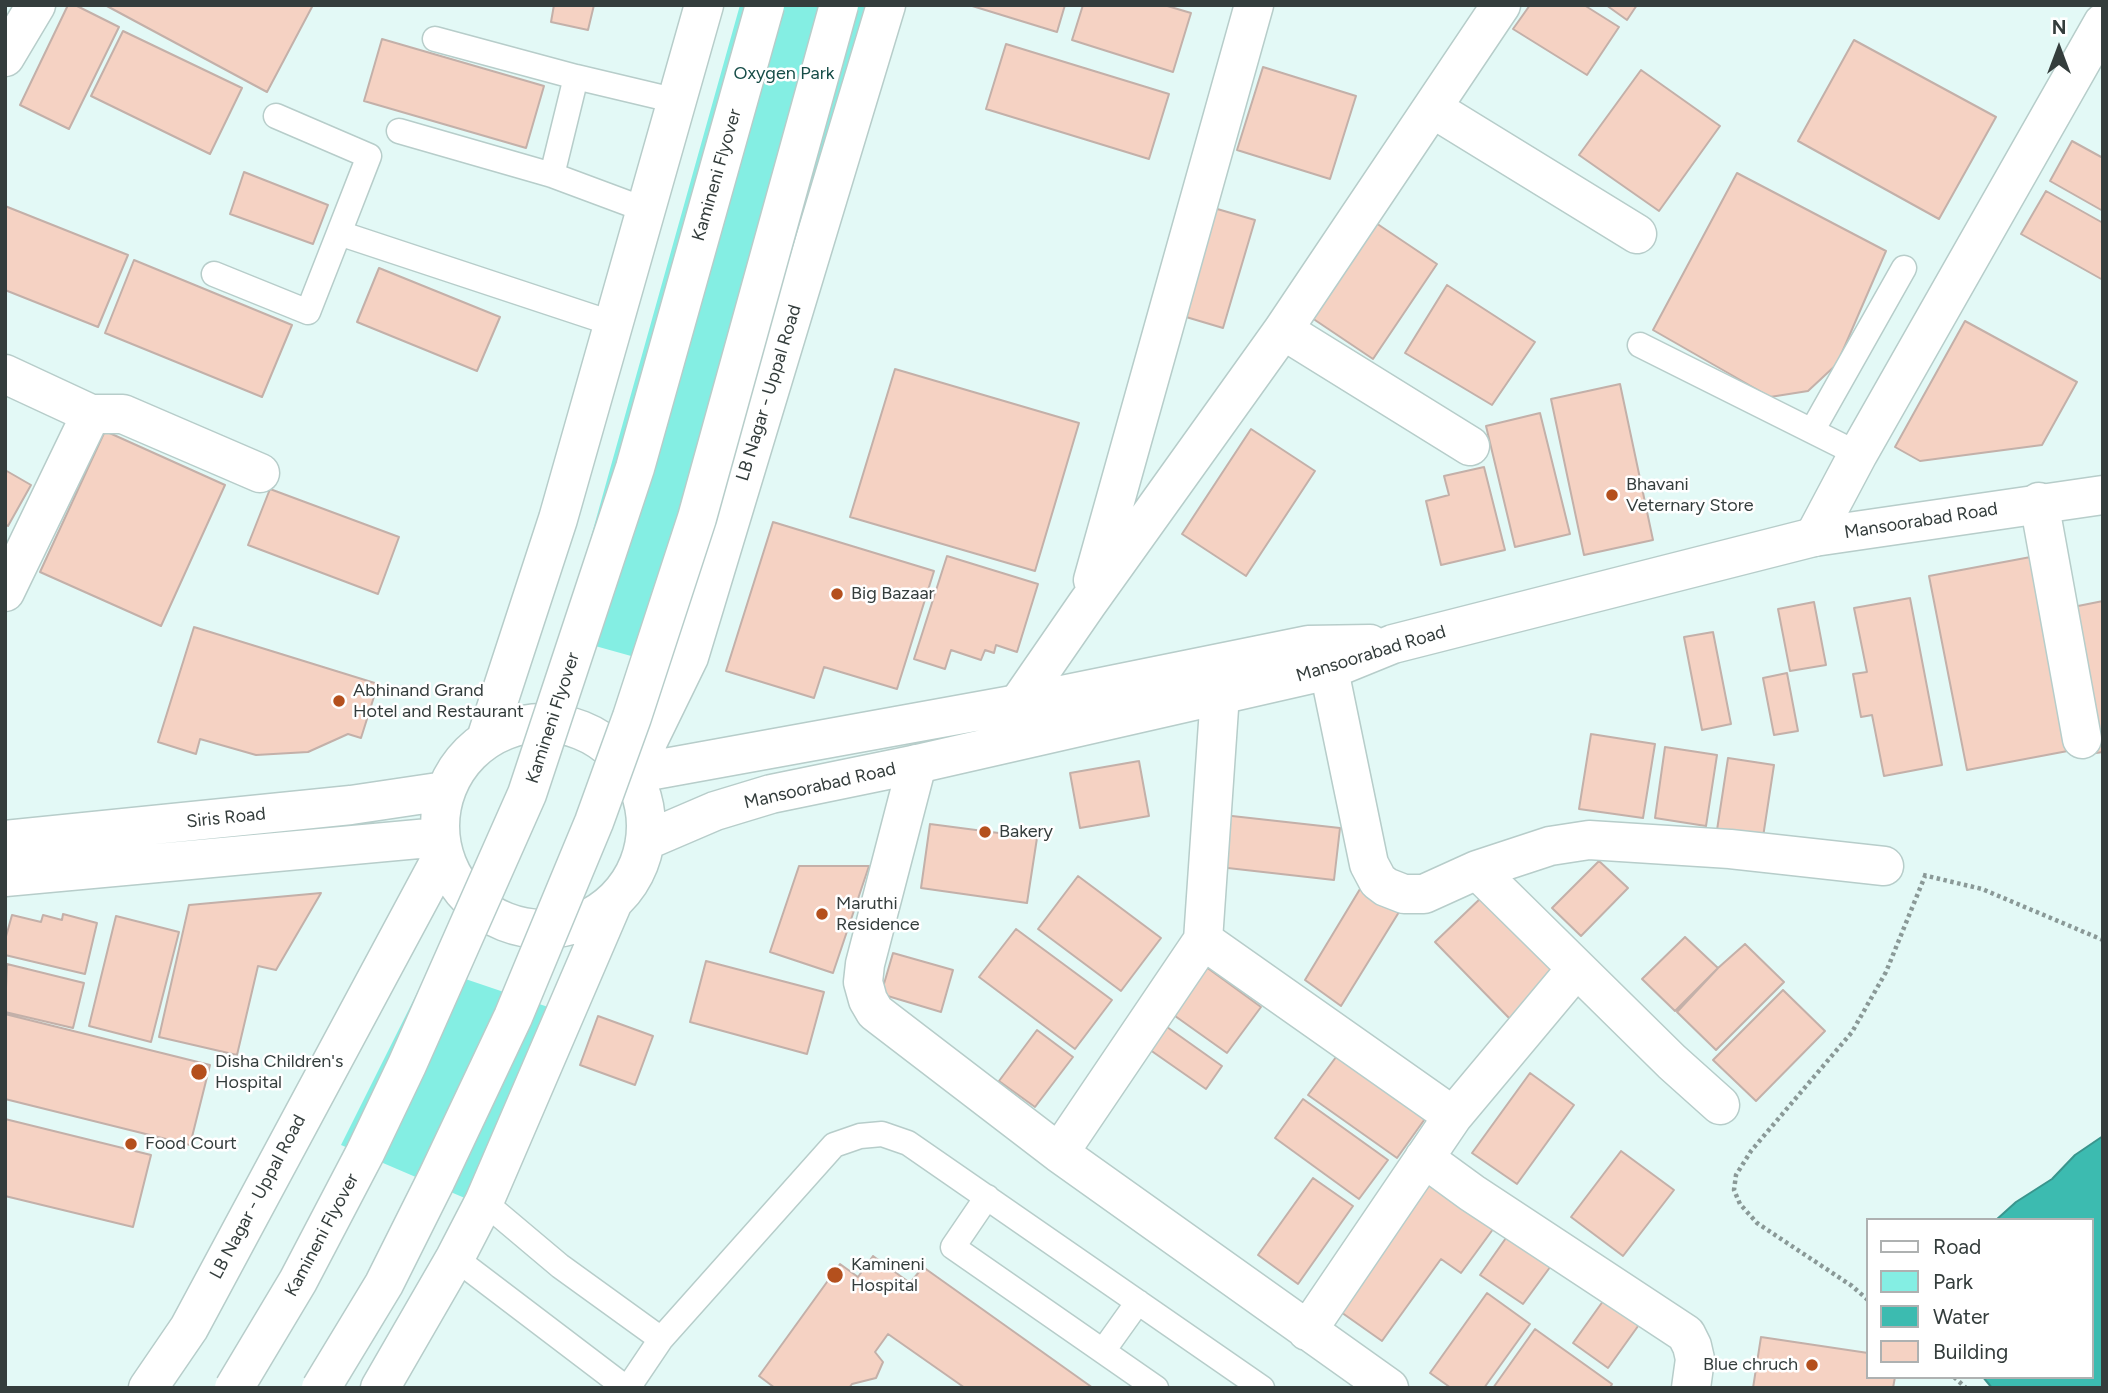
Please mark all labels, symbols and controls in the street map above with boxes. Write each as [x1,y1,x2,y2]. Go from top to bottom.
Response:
north arrow [2024,14,2094,84]
text: N [2052,16,2066,39]
park label: Oxygen Park [734,63,834,85]
street label: Kamineni Flyover [688,107,746,243]
street label: LB Nagar - Uppal Road [732,302,806,484]
place label: Bhavani Veternary Store [1626,474,1754,516]
marker: Bhavani Veternary Store [1604,487,1620,503]
street label: Mansoorabad Road [1843,498,1999,544]
place label: Big Bazaar [851,583,935,605]
marker: Big Bazaar [829,586,845,602]
street label: Mansoorabad Road [1294,621,1448,687]
street label: Kamineni Flyover [522,650,584,786]
place label: Abhinand Grand Hotel and Restaurant [353,680,524,722]
marker: Abhinand Grand Hotel and Restaurant [331,693,347,709]
street label: Mansoorabad Road [742,758,898,814]
street label: Siris Road [185,803,267,833]
place label: Bakery [999,821,1053,843]
marker: Bakery [977,824,993,840]
place label: Maruthi Residence [836,893,920,936]
marker: Maruthi Residence [814,906,830,922]
place label: Disha Children's Hospital [215,1051,343,1094]
marker: Disha Children's Hospital [189,1062,209,1082]
street label: LB Nagar - Uppal Road [205,1111,311,1283]
place label: Food Court [145,1133,237,1155]
marker: Food Court [123,1136,139,1152]
street label: Kamineni Flyover [280,1170,364,1300]
legend [1867,1218,2094,1379]
text: Road [1933,1234,1981,1259]
place label: Kamineni Hospital [851,1254,925,1296]
marker: Kamineni Hospital [825,1265,845,1285]
text: Park [1933,1269,1973,1294]
text: Water [1933,1304,1989,1329]
text: Building [1933,1339,2008,1364]
place label: Blue chruch [1703,1354,1798,1376]
marker: Blue chruch [1804,1357,1820,1373]

